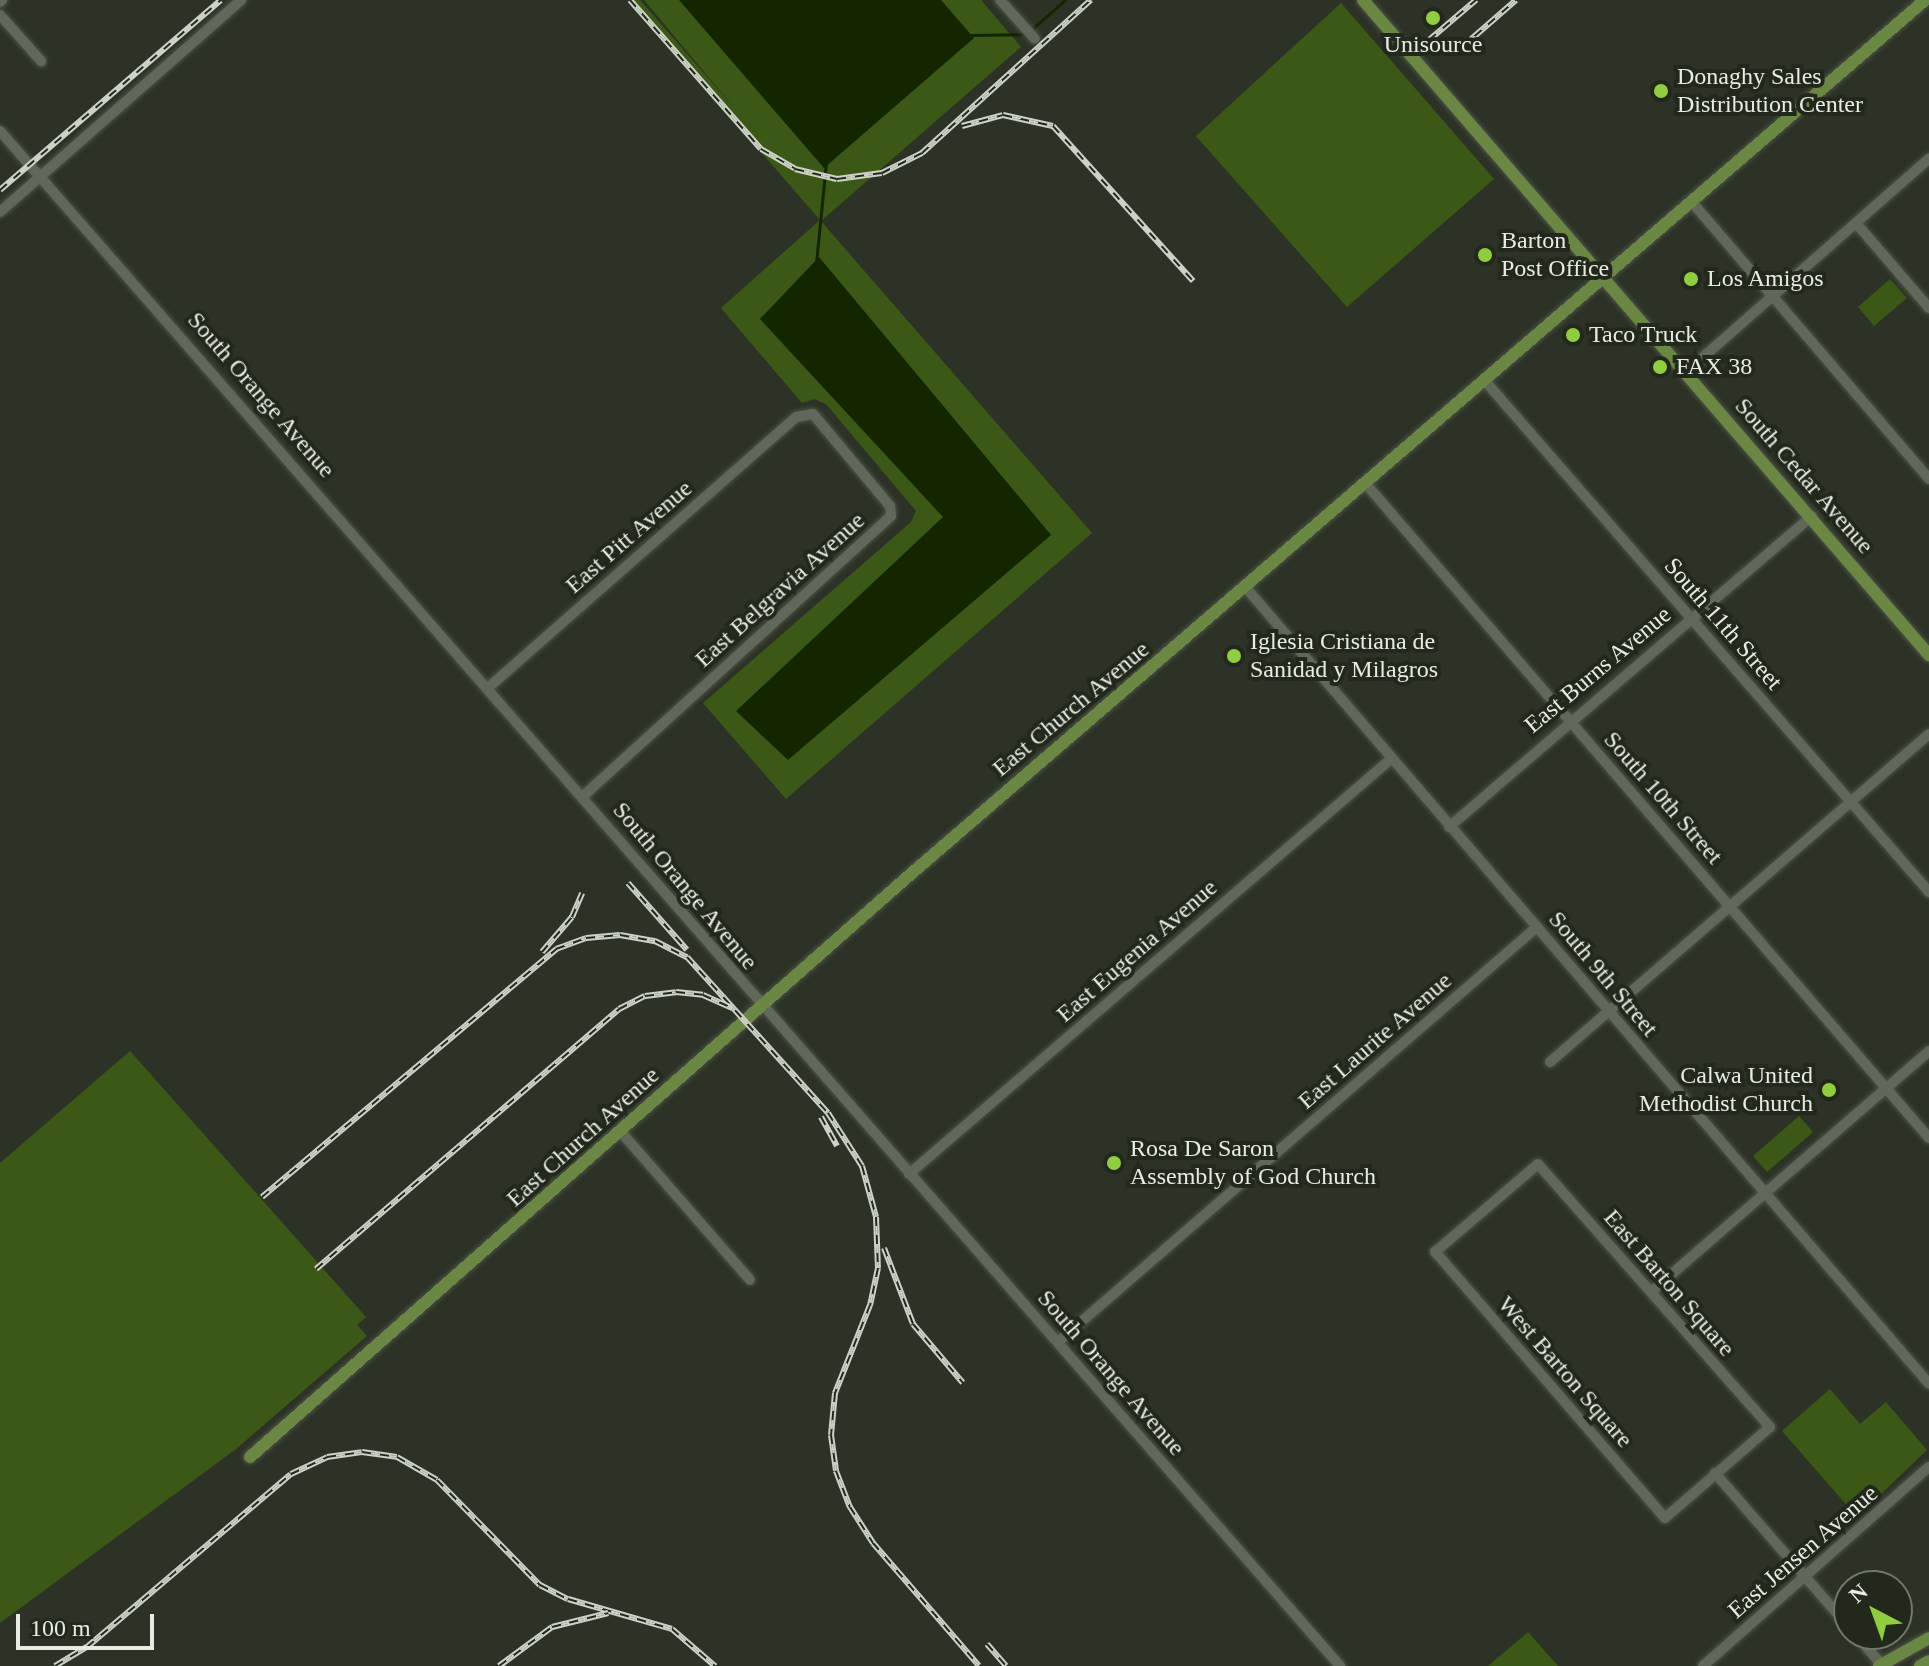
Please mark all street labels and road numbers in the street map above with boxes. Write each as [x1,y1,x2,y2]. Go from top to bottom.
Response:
street label: South Orange Avenue [181,306,341,484]
street label: South Cedar Avenue [1728,392,1880,560]
street label: East Pitt Avenue [559,474,699,600]
street label: East Belgravia Avenue [689,506,871,674]
street label: South 11th Street [1658,552,1788,696]
street label: East Burns Avenue [1518,600,1678,740]
street label: East Church Avenue [986,635,1156,783]
street label: South 10th Street [1597,726,1729,870]
street label: South Orange Avenue [606,796,764,976]
street label: East Eugenia Avenue [1050,873,1224,1029]
street label: South 9th Street [1542,906,1664,1042]
street label: East Laurite Avenue [1292,966,1458,1116]
street label: East Church Avenue [500,1060,666,1214]
street label: East Barton Square [1597,1204,1741,1362]
street label: South Orange Avenue [1031,1284,1191,1462]
street label: West Barton Square [1491,1290,1639,1454]
street label: East Jensen Avenue [1722,1479,1884,1625]

